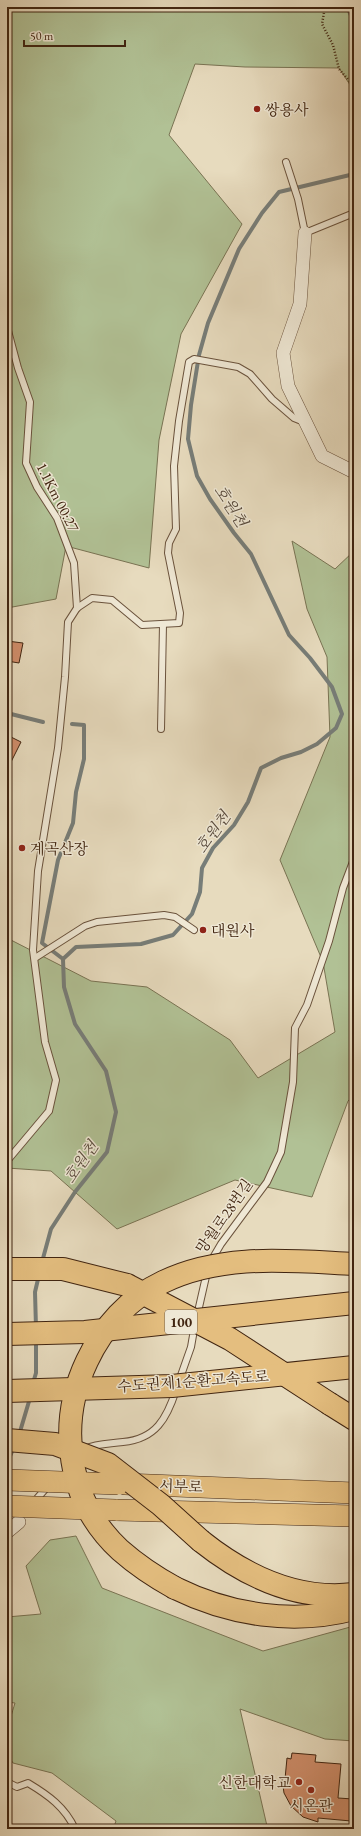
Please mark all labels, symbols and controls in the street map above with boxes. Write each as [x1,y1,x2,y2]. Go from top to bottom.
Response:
scale bar [24,22,125,48]
text: 50 m [30,28,54,44]
place label: 쌍용사 [265,100,309,119]
marker: 쌍용사 [252,104,262,114]
street label: 1.1Km 00:27 [32,459,84,536]
water label: 호원천 [210,481,253,532]
water label: 호원천 [191,806,236,857]
place label: 계곡산장 [30,839,88,858]
marker: 계곡산장 [17,843,27,853]
place label: 대원사 [211,921,255,940]
marker: 대원사 [198,925,208,935]
water label: 호원천 [59,1136,104,1187]
street label: 망월로28번길 [191,1175,257,1257]
road number: 100 [165,1310,197,1334]
street label: 수도권제1순환고속도로 [116,1366,270,1396]
street label: 서부로 [159,1476,204,1496]
place label: 신한대학교 [219,1773,292,1792]
marker: 신한대학교 [294,1777,304,1787]
marker: 시온관 [306,1785,316,1795]
place label: 시온관 [289,1796,333,1815]

